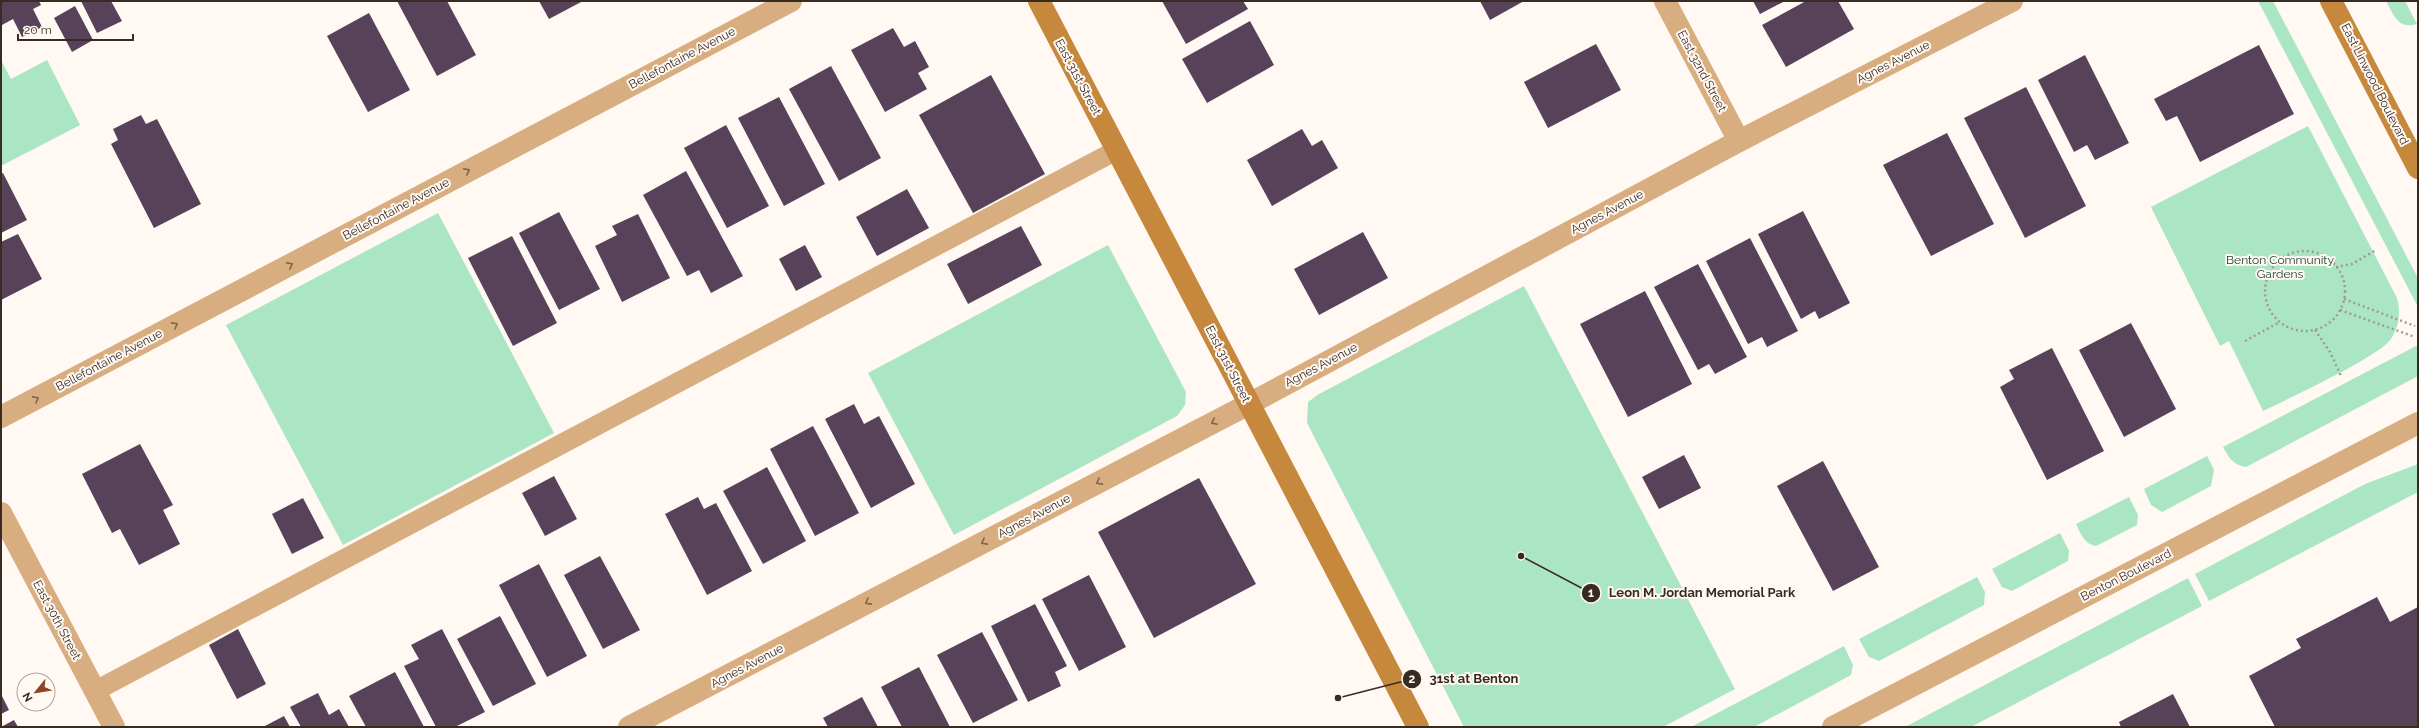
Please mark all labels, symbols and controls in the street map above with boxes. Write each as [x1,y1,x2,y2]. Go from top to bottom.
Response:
scale bar [18,16,133,42]
street label: East Linwood Boulevard [2338,21,2412,147]
text: 20 m [24,23,52,37]
street label: Bellefontaine Avenue [626,24,738,92]
street label: East 32nd Street [1675,28,1729,114]
street label: East 31st Street [1052,36,1104,118]
street label: Agnes Avenue [1854,38,1932,86]
one-way arrow [463,169,470,176]
street label: Bellefontaine Avenue [340,175,452,243]
street label: Agnes Avenue [1568,187,1646,237]
park label: Benton Community Gardens [2226,253,2334,281]
one-way arrow [286,262,293,269]
one-way arrow [171,322,178,330]
street label: East 31st Street [1203,323,1253,405]
street label: Bellefontaine Avenue [53,326,165,394]
street label: Agnes Avenue [1282,340,1360,390]
one-way arrow [31,396,39,404]
one-way arrow [1211,417,1218,425]
one-way arrow [1096,477,1103,485]
street label: Agnes Avenue [995,491,1073,541]
one-way arrow [980,538,988,545]
street label: Benton Boulevard [2078,546,2174,604]
street label: East 30th Street [30,578,84,662]
callout: Leon M. Jordan Memorial Park [1581,580,1804,605]
text: Leon M. Jordan Memorial Park [1609,585,1796,600]
text: 1 [1588,586,1594,600]
one-way arrow [865,598,872,605]
street label: Agnes Avenue [708,641,786,691]
callout: 31st at Benton [1402,666,1527,691]
text: 31st at Benton [1430,671,1519,686]
north arrow [16,672,56,712]
text: 2 [1409,672,1416,686]
text: N [20,690,36,704]

